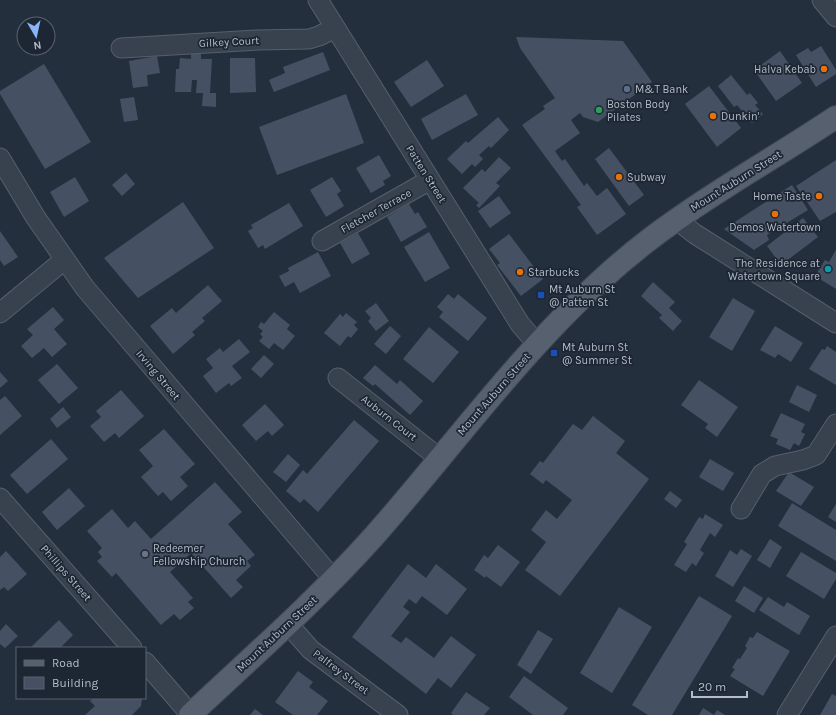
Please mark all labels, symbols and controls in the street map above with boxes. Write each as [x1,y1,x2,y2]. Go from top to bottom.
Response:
north arrow [16,16,56,56]
street label: Gilkey Court [198,34,260,50]
text: N [33,38,42,52]
place label: Halva Kebab [754,63,816,76]
marker: Halva Kebab [819,64,829,74]
place label: M&T Bank [635,83,688,96]
marker: M&T Bank [622,84,632,94]
place label: Boston Body Pilates [607,98,670,124]
marker: Boston Body Pilates [594,105,604,115]
place label: Dunkin' [721,110,760,123]
marker: Dunkin' [708,111,718,121]
street label: Patten Street [403,143,449,205]
street label: Mount Auburn Street [688,148,784,214]
place label: Subway [627,171,666,184]
marker: Subway [614,172,624,182]
street label: Fletcher Terrace [338,186,414,236]
place label: Home Taste [753,190,811,203]
marker: Home Taste [814,191,824,201]
marker: Demos Watertown [770,209,780,219]
place label: Demos Watertown [729,221,821,234]
place label: The Residence at Watertown Square [728,257,820,283]
marker: The Residence at Watertown Square [823,264,833,274]
place label: Starbucks [528,266,580,279]
marker: Starbucks [515,267,525,277]
place label: Mt Auburn St @ Patten St [549,283,615,309]
marker: Mt Auburn St @ Patten St [536,290,546,300]
place label: Mt Auburn St @ Summer St [562,341,632,367]
street label: Irving Street [133,347,183,403]
marker: Mt Auburn St @ Summer St [549,348,559,358]
street label: Mount Auburn Street [455,350,533,438]
street label: Auburn Court [359,392,419,444]
street label: Phillips Street [38,542,94,604]
place label: Redeemer Fellowship Church [153,542,245,568]
marker: Redeemer Fellowship Church [140,549,150,559]
street label: Mount Auburn Street [234,593,320,675]
legend [16,647,146,699]
street label: Palfrey Street [311,647,371,697]
text: Road [52,656,80,670]
scale bar [692,673,747,699]
text: Building [52,676,99,690]
text: 20 m [698,680,726,694]

